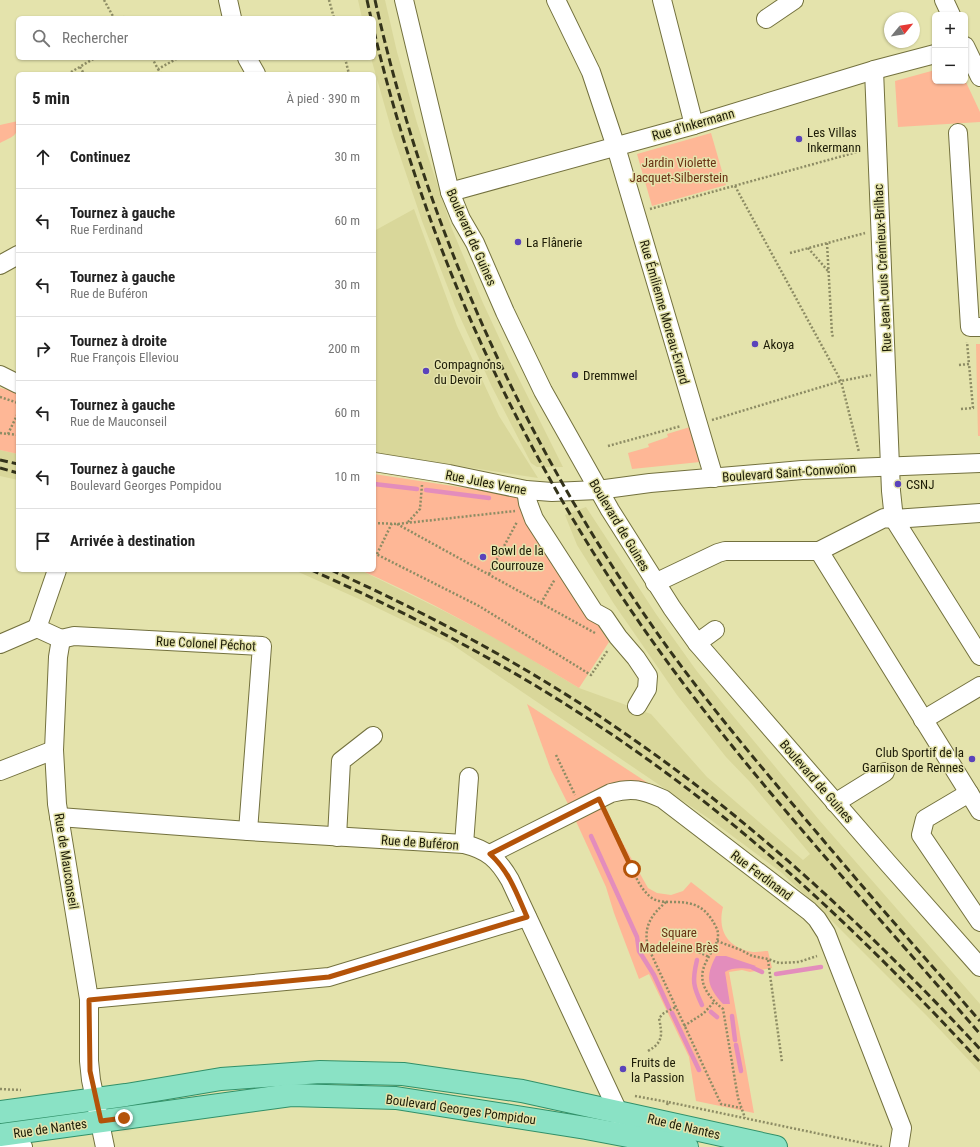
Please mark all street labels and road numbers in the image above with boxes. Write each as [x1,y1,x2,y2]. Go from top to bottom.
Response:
street label: Rue d'Inkermann [650,106,736,143]
street label: Rue Jean-Louis Crémieux-Brilhac [871,184,894,352]
street label: Boulevard de Guines [443,186,500,288]
street label: Rue Émilienne Moreau-Evrard [637,238,692,386]
street label: Boulevard Saint-Conwoïon [722,460,857,485]
street label: Rue Jules Verne [444,467,528,498]
street label: Boulevard de Guines [586,477,653,574]
street label: Rue Colonel Péchot [156,633,256,654]
street label: Boulevard de Guines [777,737,857,826]
street label: Rue de Mauconseil [52,812,81,910]
street label: Rue de Buféron [381,832,459,853]
street label: Rue Ferdinand [728,847,795,903]
street label: Boulevard Georges Pompidou [385,1092,537,1127]
street label: Rue de Nantes [646,1111,722,1142]
street label: Rue de Nantes [12,1116,88,1141]

